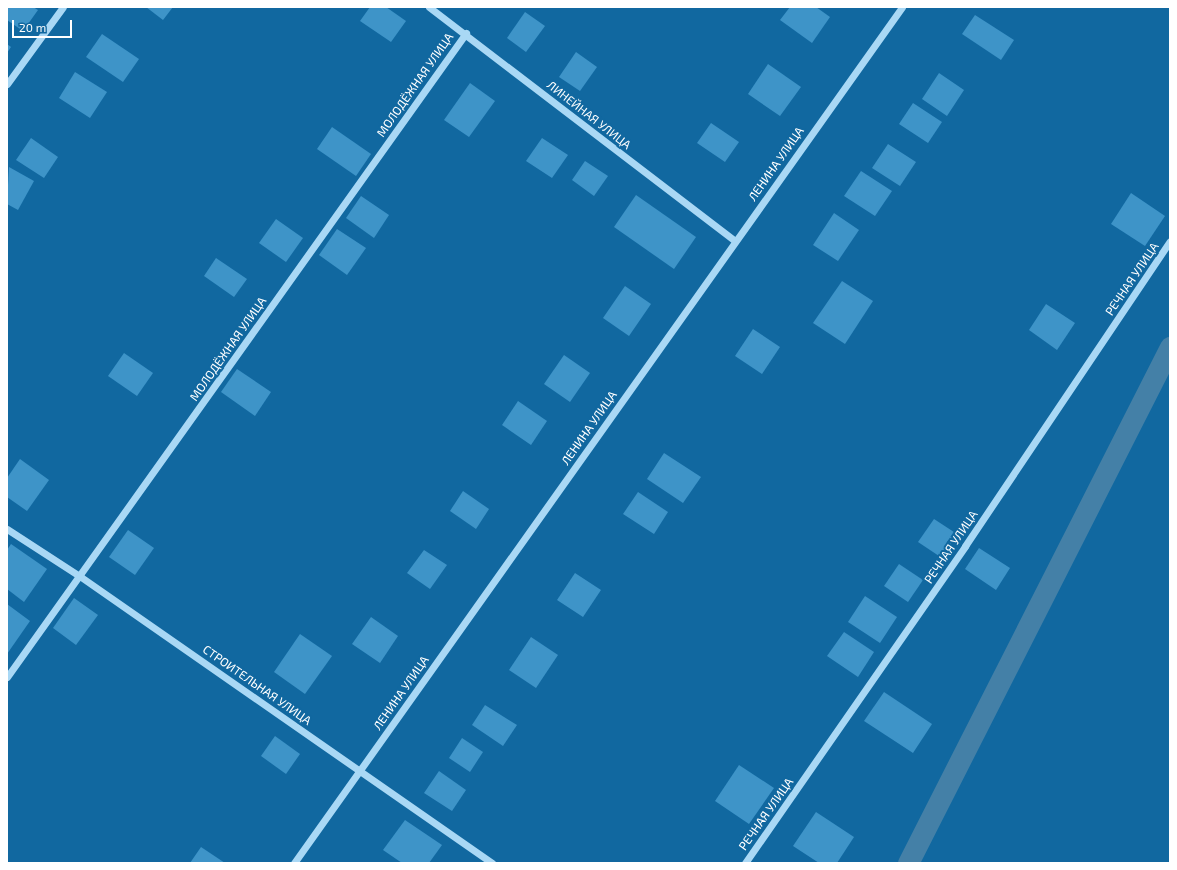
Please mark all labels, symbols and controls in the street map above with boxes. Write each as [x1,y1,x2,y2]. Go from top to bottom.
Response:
scale bar [14,12,74,38]
text: 20 m [19,20,46,34]
street label: МОЛОДЁЖНАЯ УЛИЦА [374,30,456,140]
street label: ЛИНЕЙНАЯ УЛИЦА [544,78,634,152]
street label: ЛЕНИНА УЛИЦА [745,124,807,204]
street label: РЕЧНАЯ УЛИЦА [1102,240,1162,318]
street label: МОЛОДЁЖНАЯ УЛИЦА [187,294,269,404]
street label: ЛЕНИНА УЛИЦА [558,388,620,468]
street label: РЕЧНАЯ УЛИЦА [921,508,981,586]
street label: СТРОИТЕЛЬНАЯ УЛИЦА [200,642,314,728]
street label: ЛЕНИНА УЛИЦА [370,653,432,733]
street label: РЕЧНАЯ УЛИЦА [736,775,796,853]

